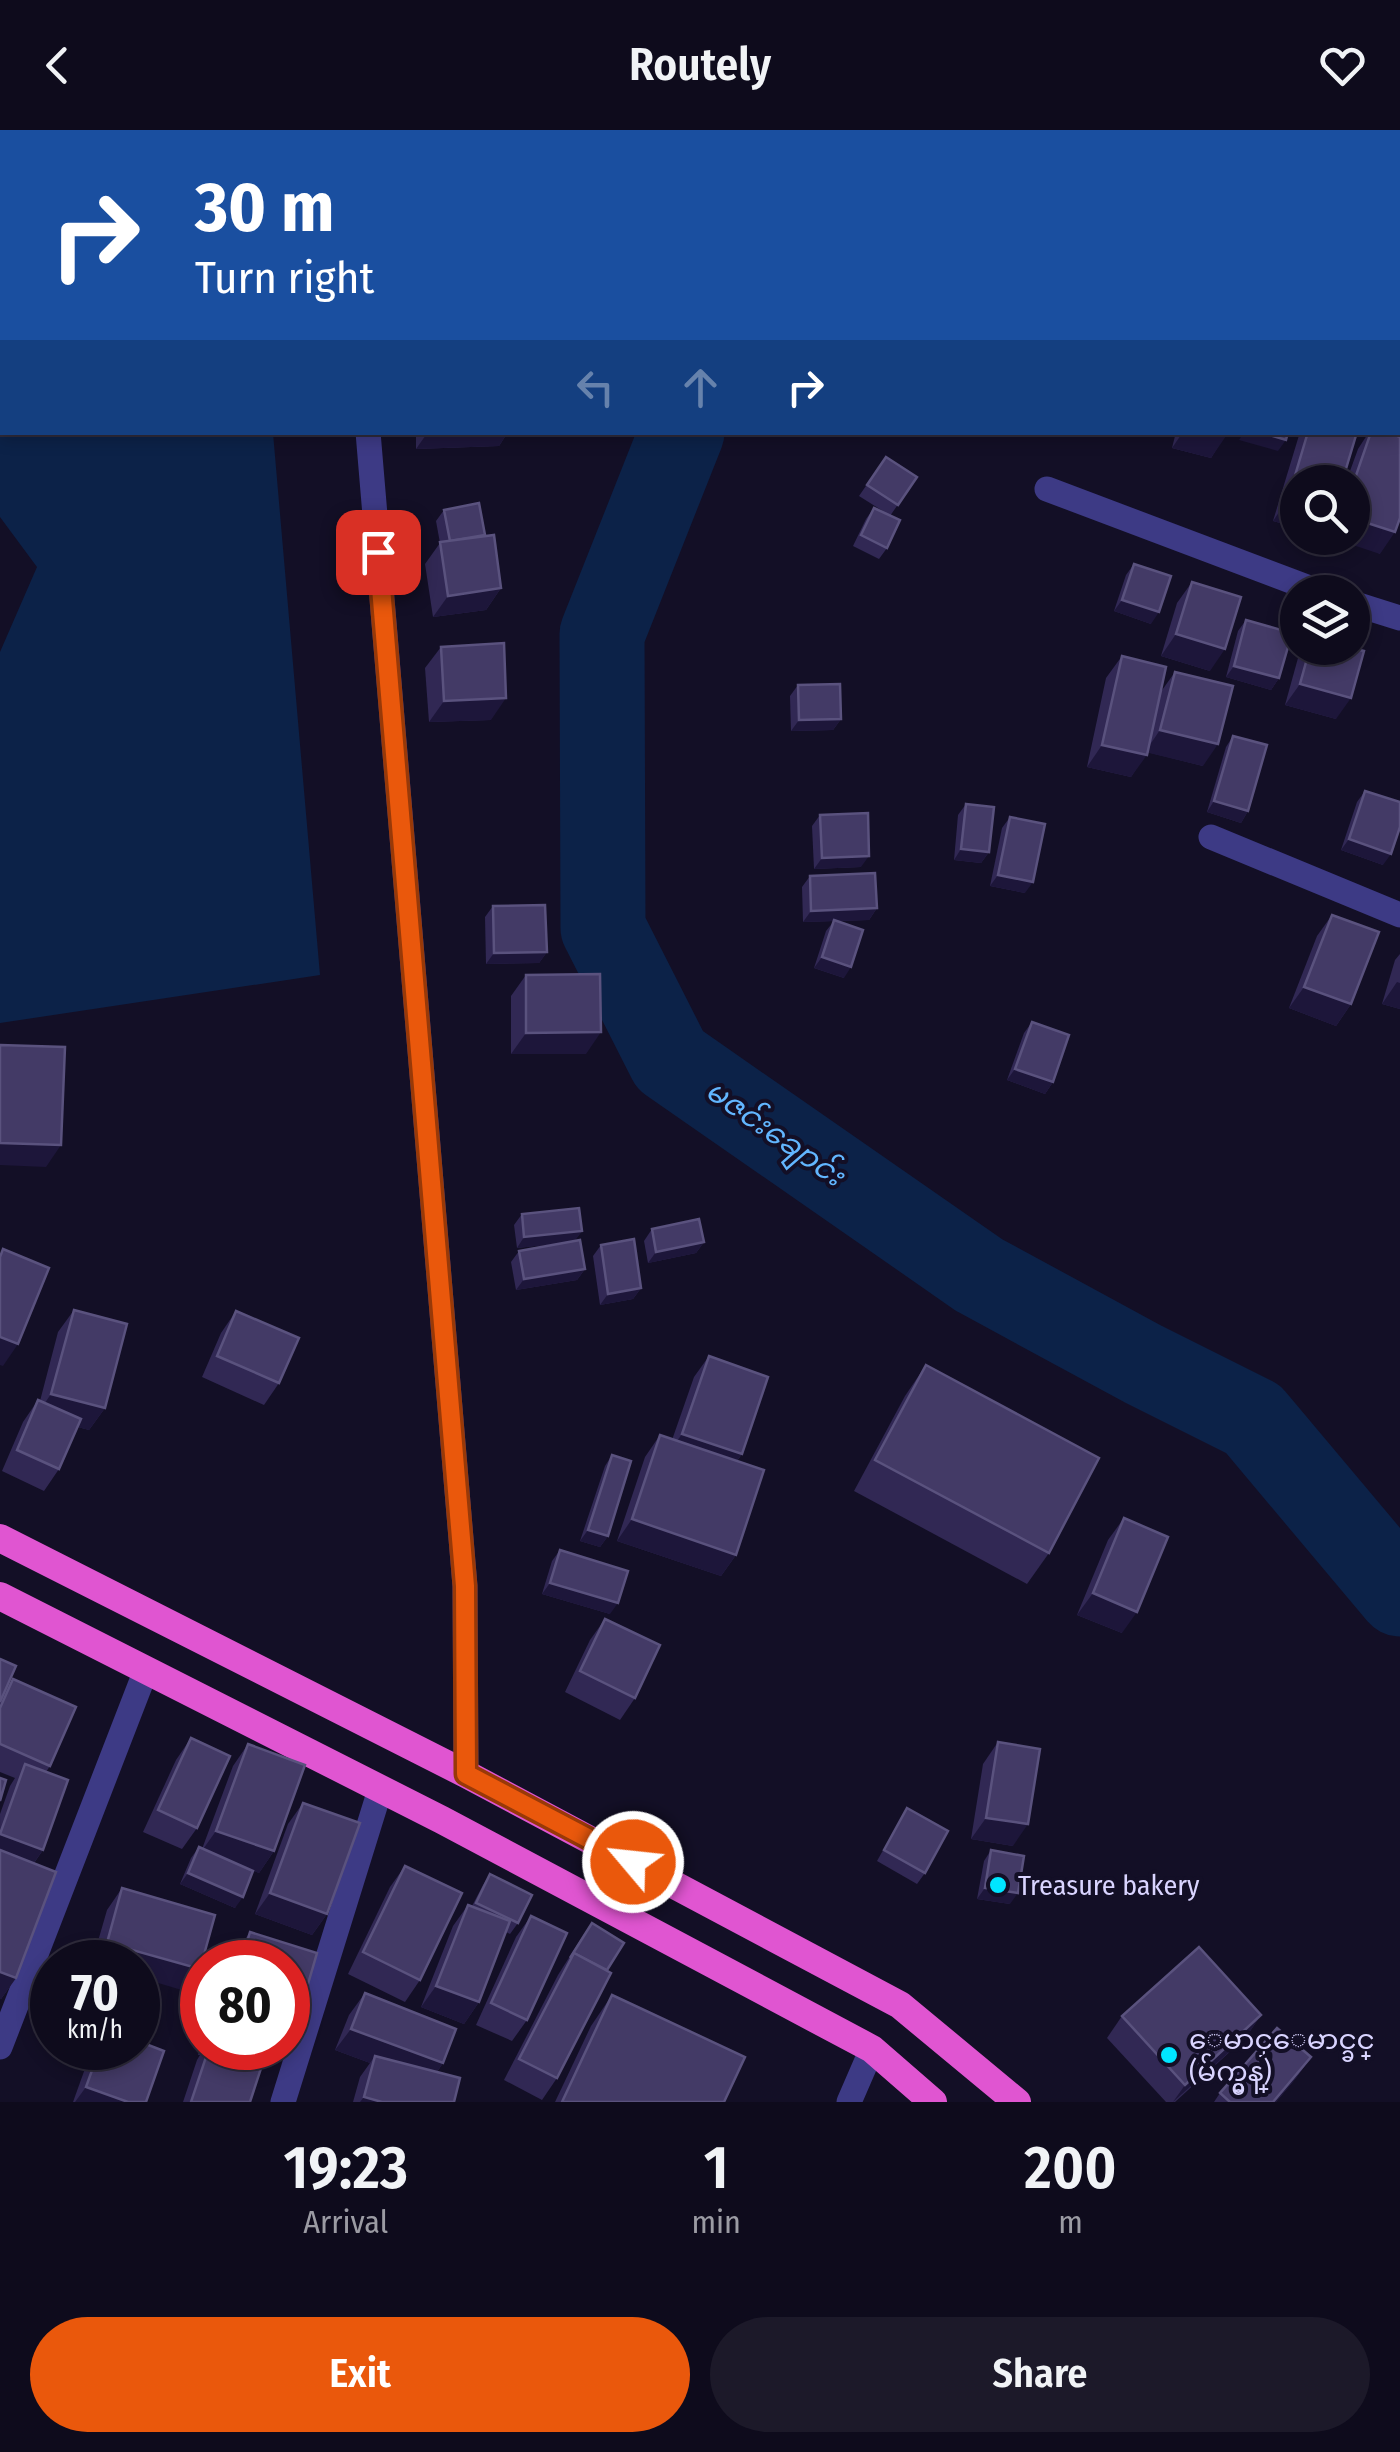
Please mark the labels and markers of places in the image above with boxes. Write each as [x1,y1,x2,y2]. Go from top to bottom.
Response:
pin [336,510,421,595]
place label: Treasure bakery [1018,1869,1200,1902]
marker: Treasure bakery [987,1874,1009,1896]
place label: ေမာင္ေမာင္ခင္ (မ်က္မွန္) [1189,2023,1375,2094]
marker: ေမာင္ေမာင္ခင္ (မ်က္မွန္) [1158,2044,1180,2066]

